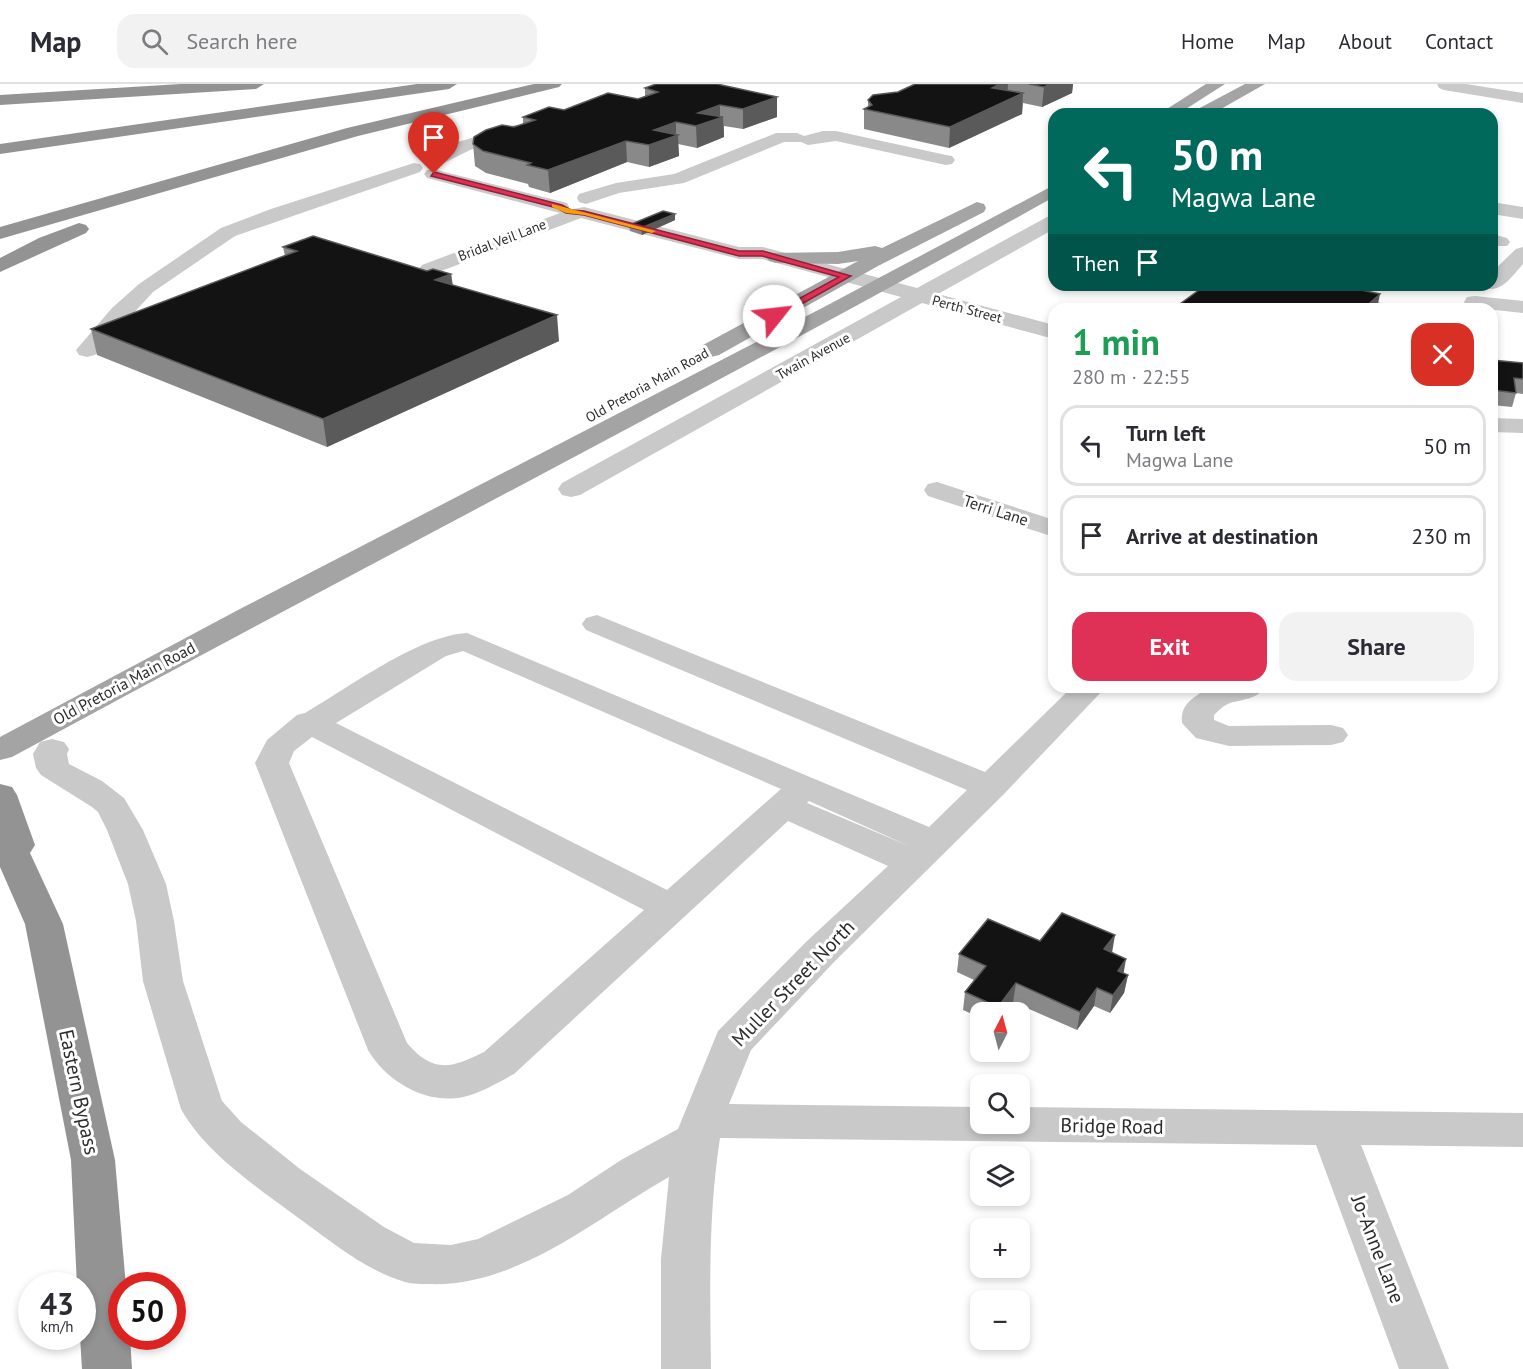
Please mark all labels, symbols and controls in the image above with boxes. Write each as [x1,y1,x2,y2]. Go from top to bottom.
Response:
search box [117,14,537,68]
text: Map [30,23,81,60]
icon: search [138,25,171,58]
text: Search here [186,27,297,55]
text: Home [1181,28,1234,55]
text: Map [1267,28,1306,55]
text: About [1339,28,1392,55]
text: Contact [1425,28,1493,55]
pin [408,112,459,174]
icon: arrive [417,121,450,154]
text: 50 m [1171,127,1263,182]
icon: left [1072,132,1150,210]
text: Magwa Lane [1171,180,1316,214]
street label: Bridal Veil Lane [455,215,549,265]
icon: arrive [1131,246,1164,279]
text: Then [1072,249,1119,277]
position arrow [742,284,806,348]
street label: Perth Street [930,291,1004,327]
text: 1 min [1072,318,1160,365]
button: close [1411,323,1474,386]
street label: Twain Avenue [773,328,853,384]
street label: Old Pretoria Main Road [582,344,712,426]
text: 280 m · 22:55 [1072,364,1190,390]
text: Turn left [1126,419,1206,447]
icon: left [1075,429,1108,462]
text: 50 m [1423,432,1471,460]
text: Magwa Lane [1126,447,1233,473]
street label: Terri Lane [961,490,1031,530]
icon: arrive [1075,519,1108,552]
text: Arrive at destination [1126,522,1318,550]
text: 230 m [1411,522,1471,550]
button: Exit [1072,612,1267,681]
button: Share [1279,612,1474,681]
street label: Old Pretoria Main Road [50,637,198,729]
street label: Muller Street North [726,914,860,1052]
north arrow [970,1002,1030,1062]
map controls [970,1002,1030,1350]
street label: Eastern Bypass [53,1027,105,1157]
button: search [970,1074,1030,1134]
street label: Bridge Road [1060,1112,1164,1140]
button: layers [970,1146,1030,1206]
street label: Jo-Anne Lane [1345,1190,1411,1307]
button: + [970,1218,1030,1278]
speed limit sign: 50 [108,1272,186,1350]
text: 43 [40,1284,74,1323]
button: − [970,1290,1030,1350]
text: km/h [41,1317,73,1336]

